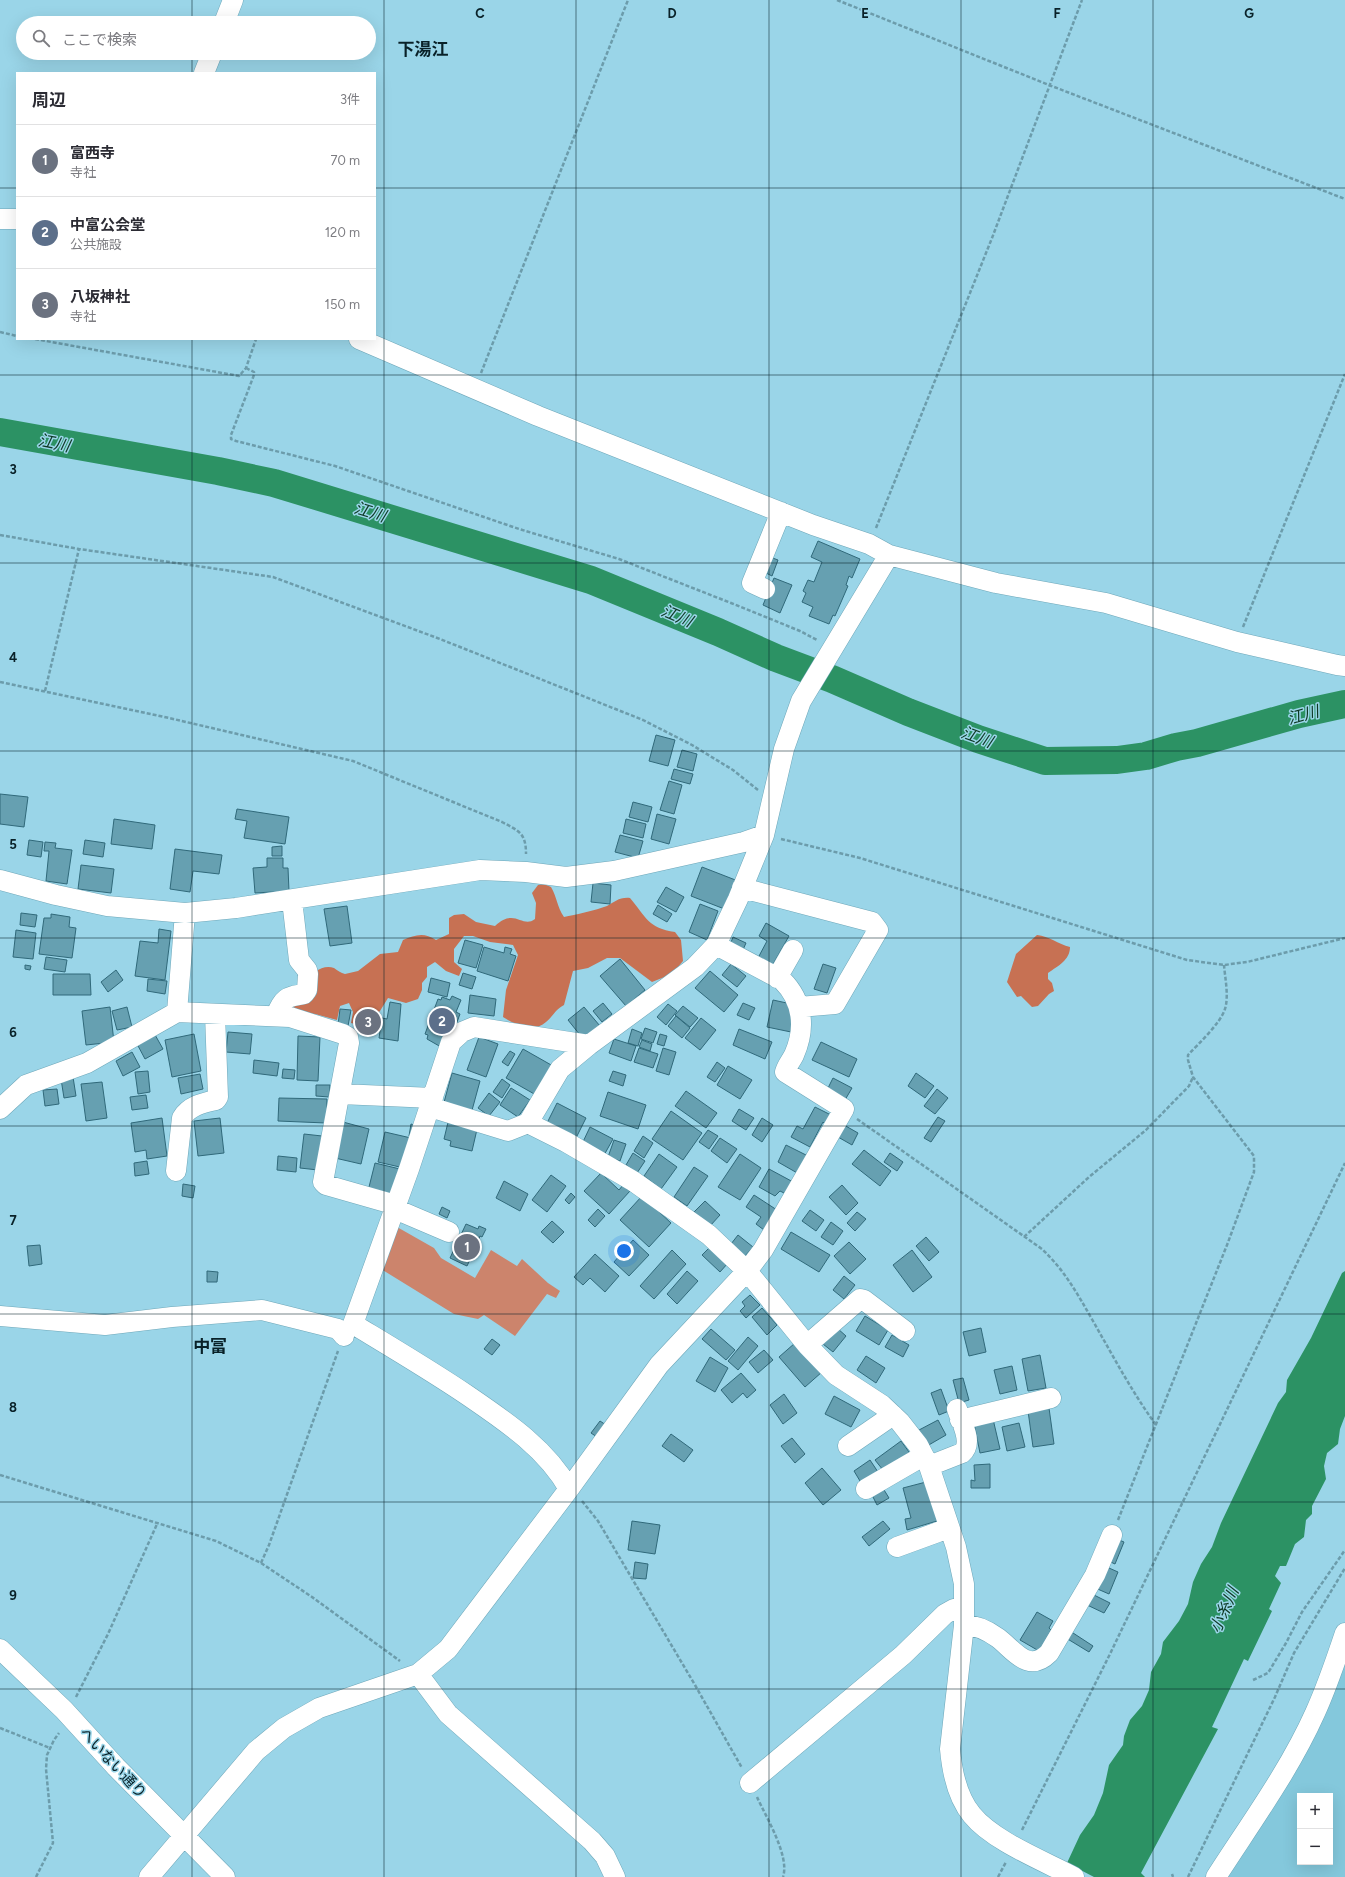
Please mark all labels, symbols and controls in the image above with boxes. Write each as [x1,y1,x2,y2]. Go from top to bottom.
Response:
text: C [475,6,485,21]
text: D [667,6,677,21]
text: E [861,6,869,21]
text: F [1053,6,1061,21]
text: G [1244,6,1254,21]
search box [16,16,376,60]
icon: search [30,27,52,49]
text: ここで検索 [62,31,137,49]
district label: 下湯江 [398,39,449,59]
text: 周辺 [32,90,66,110]
text: 3件 [340,92,360,107]
text: 富西寺 [70,144,115,162]
text: 1 [42,153,48,168]
text: 70 m [330,153,360,168]
text: 寺社 [70,165,96,180]
text: 中富公会堂 [70,216,145,234]
text: 2 [41,225,49,240]
text: 120 m [325,225,360,240]
text: 公共施設 [70,237,122,252]
text: 八坂神社 [70,288,130,306]
text: 3 [41,297,49,312]
text: 150 m [325,297,360,312]
text: 寺社 [70,309,96,324]
water label: 江川 [36,431,73,456]
text: 3 [9,462,17,477]
water label: 江川 [352,498,390,526]
water label: 江川 [659,601,697,632]
text: 4 [9,650,17,665]
water label: 江川 [1285,701,1323,728]
water label: 江川 [959,723,997,752]
text: 5 [9,837,17,852]
pin: 2 [429,1006,455,1036]
pin: 3 [355,1007,381,1037]
text: 6 [9,1025,17,1040]
text: 7 [9,1213,17,1228]
pin: 1 [454,1232,480,1262]
your location [614,1241,634,1261]
district label: 中富 [193,1336,227,1356]
text: 8 [9,1400,17,1415]
water label: 小糸川 [1206,1582,1243,1636]
text: 9 [9,1588,17,1603]
street label: へいない通り [76,1724,150,1802]
map controls [1297,1793,1333,1865]
button: + [1297,1793,1333,1829]
button: − [1297,1829,1333,1865]

